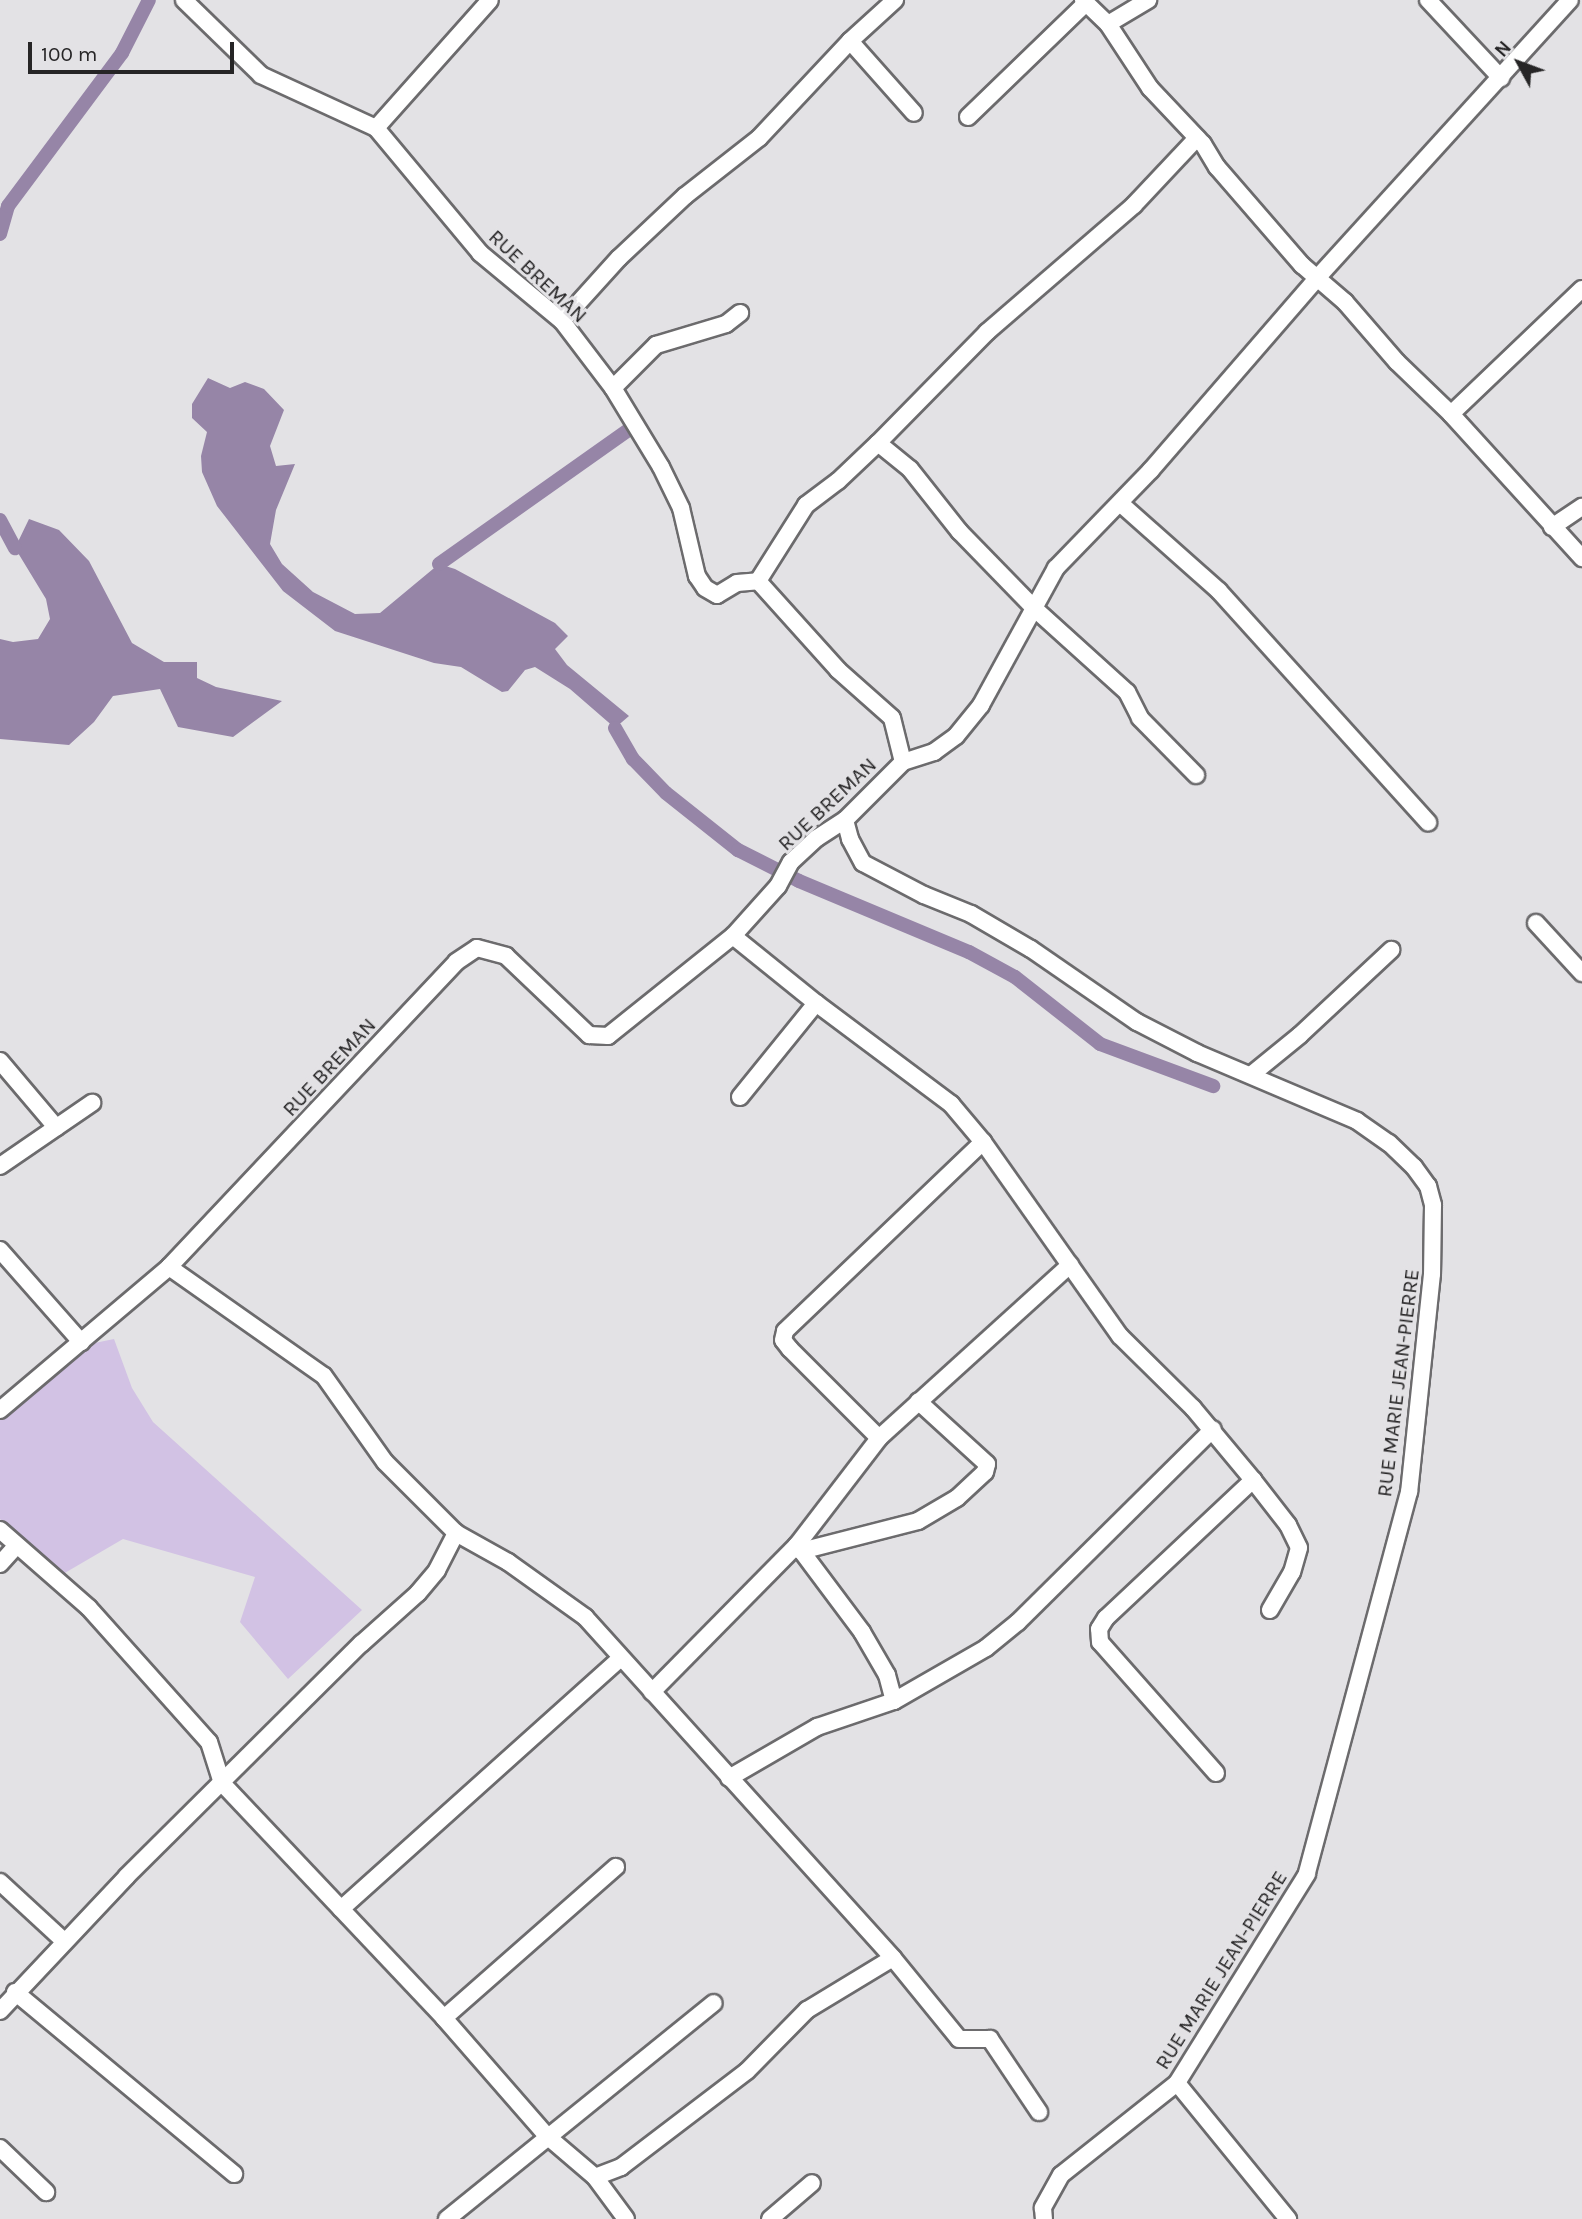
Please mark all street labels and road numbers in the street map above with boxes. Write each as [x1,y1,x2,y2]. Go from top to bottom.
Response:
street label: RUE BREMAN [484,224,592,328]
street label: RUE BREMAN [773,752,881,856]
street label: RUE BREMAN [277,1013,381,1121]
street label: RUE MARIE JEAN-PIERRE [1372,1268,1424,1498]
street label: RUE MARIE JEAN-PIERRE [1149,1866,1293,2074]

